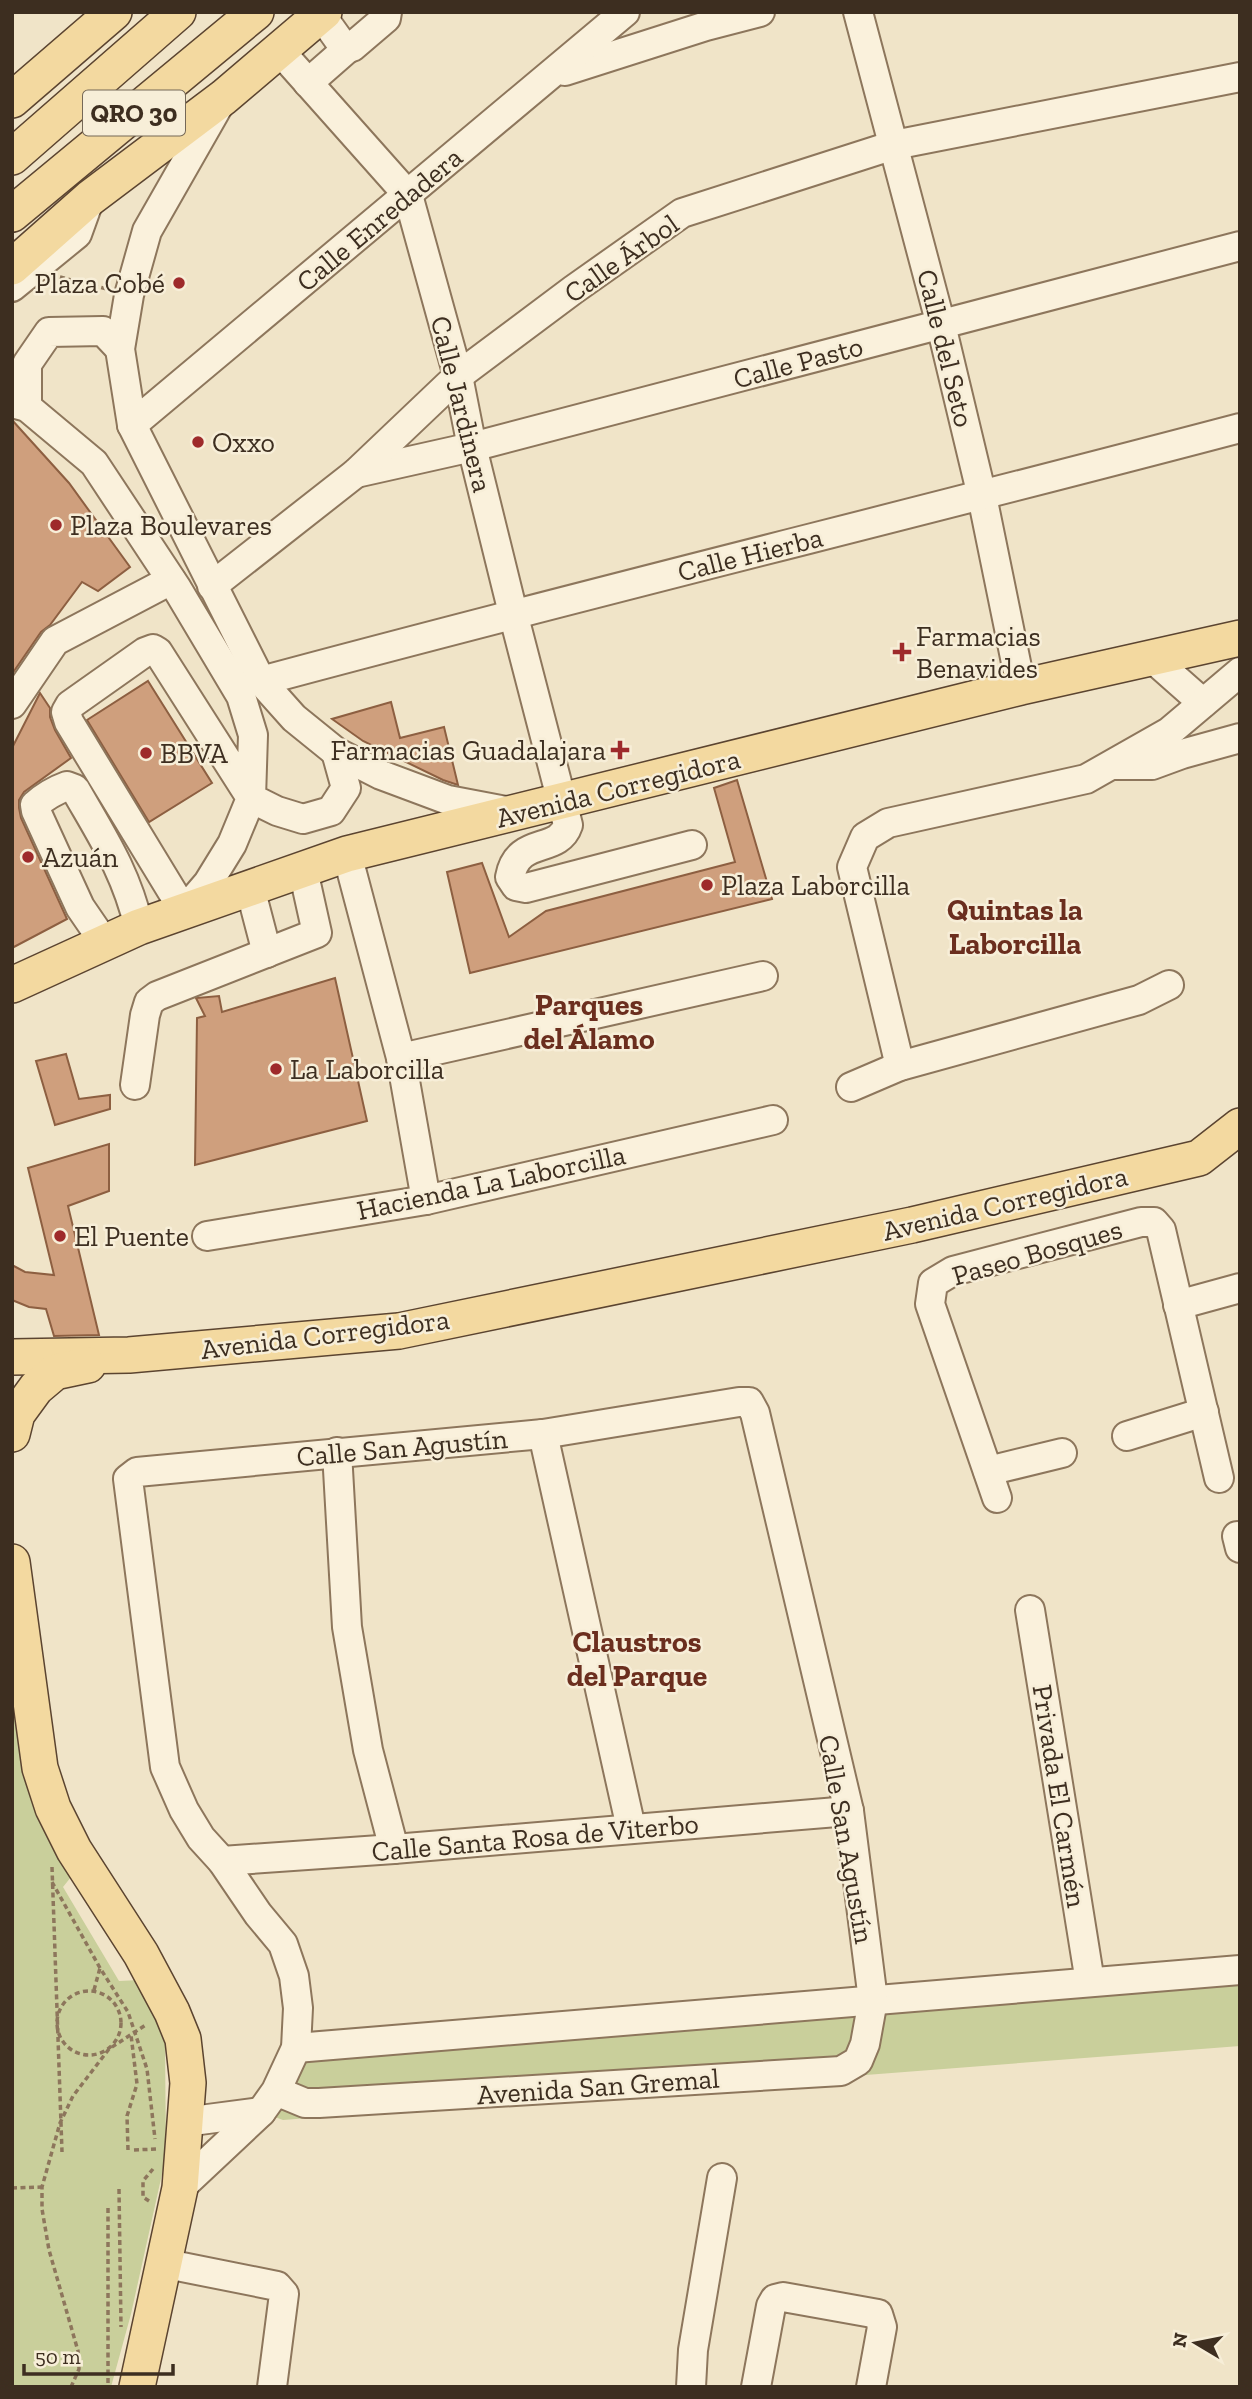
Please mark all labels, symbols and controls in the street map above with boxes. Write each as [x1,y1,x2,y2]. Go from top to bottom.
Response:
road number: QRO 30 [83,90,185,136]
street label: Calle Enredadera [290,140,469,298]
street label: Calle Árbol [558,207,685,310]
street label: Calle del Seto [910,266,981,430]
place label: Plaza Cobé [35,267,165,300]
marker: Plaza Cobé [171,275,187,291]
street label: Calle Jardinera [424,313,499,496]
street label: Calle Pasto [730,329,866,396]
place label: Oxxo [212,426,275,459]
marker: Oxxo [190,434,206,450]
place label: Plaza Boulevares [70,509,272,542]
marker: Plaza Boulevares [48,517,64,533]
street label: Calle Hierba [674,520,827,588]
place label: Farmacias Benavides [916,620,1041,685]
marker: Farmacias Benavides [894,644,910,660]
place label: Farmacias Guadalajara [331,734,606,767]
place label: BBVA [160,737,229,770]
street label: Avenida Corregidora [493,742,744,835]
marker: Farmacias Guadalajara [612,742,628,758]
marker: BBVA [138,745,154,761]
place label: Azuán [42,841,118,874]
marker: Azuán [20,849,36,865]
place label: Plaza Laborcilla [721,869,910,902]
marker: Plaza Laborcilla [699,877,715,893]
district label: Quintas la Laborcilla [947,892,1083,962]
district label: Parques del Álamo [523,987,655,1057]
place label: La Laborcilla [290,1053,445,1086]
marker: La Laborcilla [268,1061,284,1077]
street label: Hacienda La Laborcilla [354,1138,629,1227]
street label: Avenida Corregidora [879,1159,1131,1248]
street label: Paseo Bosques [948,1212,1126,1292]
place label: El Puente [74,1220,189,1253]
marker: El Puente [52,1228,68,1244]
street label: Avenida Corregidora [199,1303,452,1366]
street label: Calle San Agustín [295,1422,509,1473]
district label: Claustros del Parque [567,1624,707,1694]
street label: Privada El Carmén [1026,1682,1093,1910]
street label: Calle San Agustín [812,1732,881,1946]
street label: Calle Santa Rosa de Viterbo [370,1807,700,1868]
street label: Avenida San Gremal [476,2062,720,2111]
north arrow [1161,2308,1231,2378]
text: N [1167,2331,1192,2349]
scale bar [24,2332,173,2376]
text: 50 m [35,2344,81,2369]

